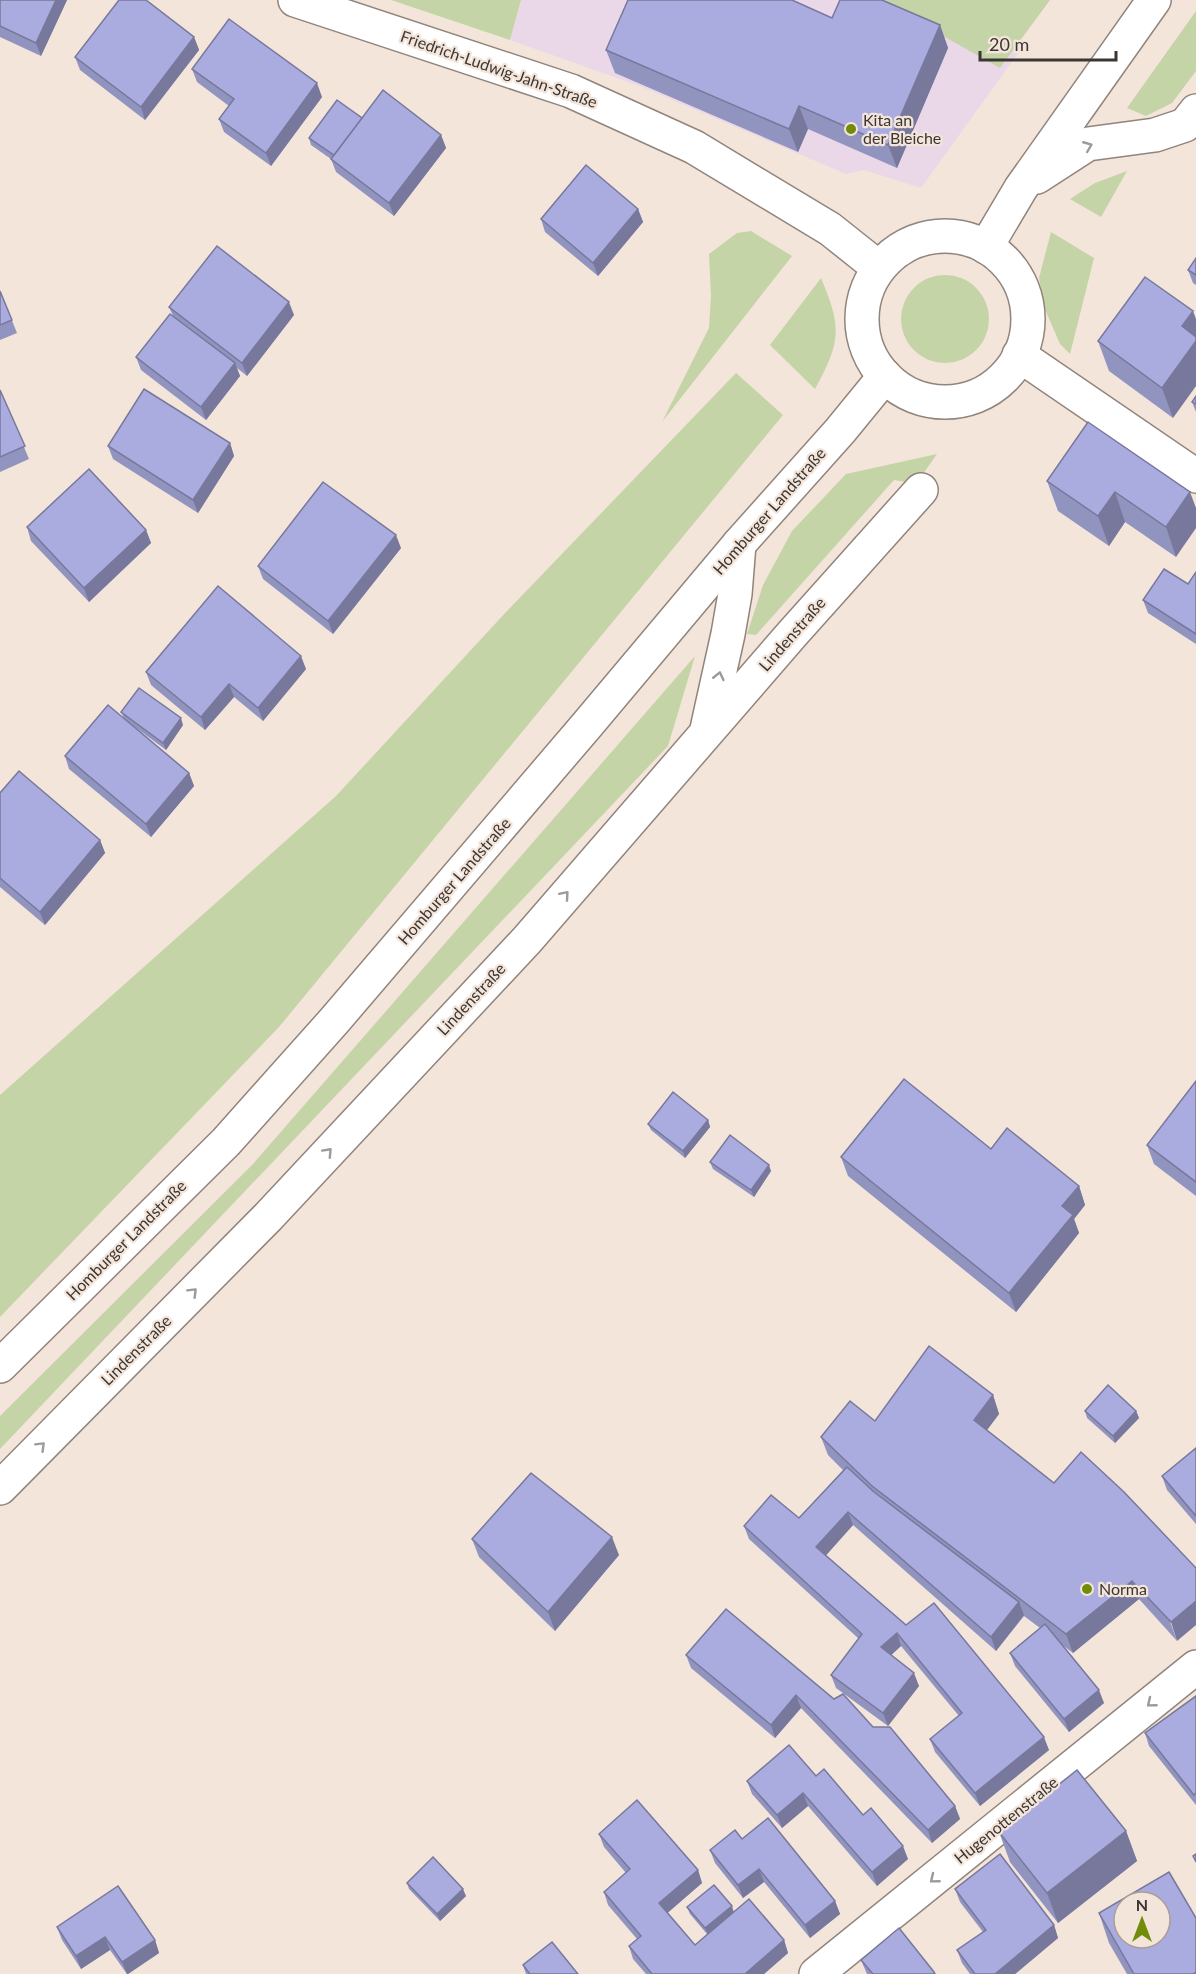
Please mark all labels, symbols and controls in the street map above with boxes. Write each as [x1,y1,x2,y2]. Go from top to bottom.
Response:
scale bar [980,24,1116,62]
street label: Friedrich-Ludwig-Jahn-Straße [398,26,600,111]
text: 20 m [989,33,1029,55]
place label: Kita an der Bleiche [863,110,941,147]
marker: Kita an der Bleiche [844,122,858,136]
one-way arrow [1083,141,1093,154]
street label: Homburger Landstraße [708,443,829,578]
street label: Lindenstraße [754,593,829,674]
one-way arrow [711,672,724,682]
street label: Homburger Landstraße [393,813,514,948]
one-way arrow [558,891,569,902]
street label: Lindenstraße [433,959,509,1039]
one-way arrow [321,1148,332,1159]
street label: Homburger Landstraße [62,1176,190,1304]
one-way arrow [186,1289,197,1299]
street label: Lindenstraße [97,1311,175,1389]
one-way arrow [34,1442,45,1453]
place label: Norma [1099,1579,1147,1598]
marker: Norma [1080,1582,1094,1596]
one-way arrow [1146,1696,1157,1707]
street label: Hugenottenstraße [950,1772,1061,1867]
one-way arrow [929,1871,940,1882]
north arrow [1112,1890,1172,1950]
text: N [1136,1895,1148,1914]

